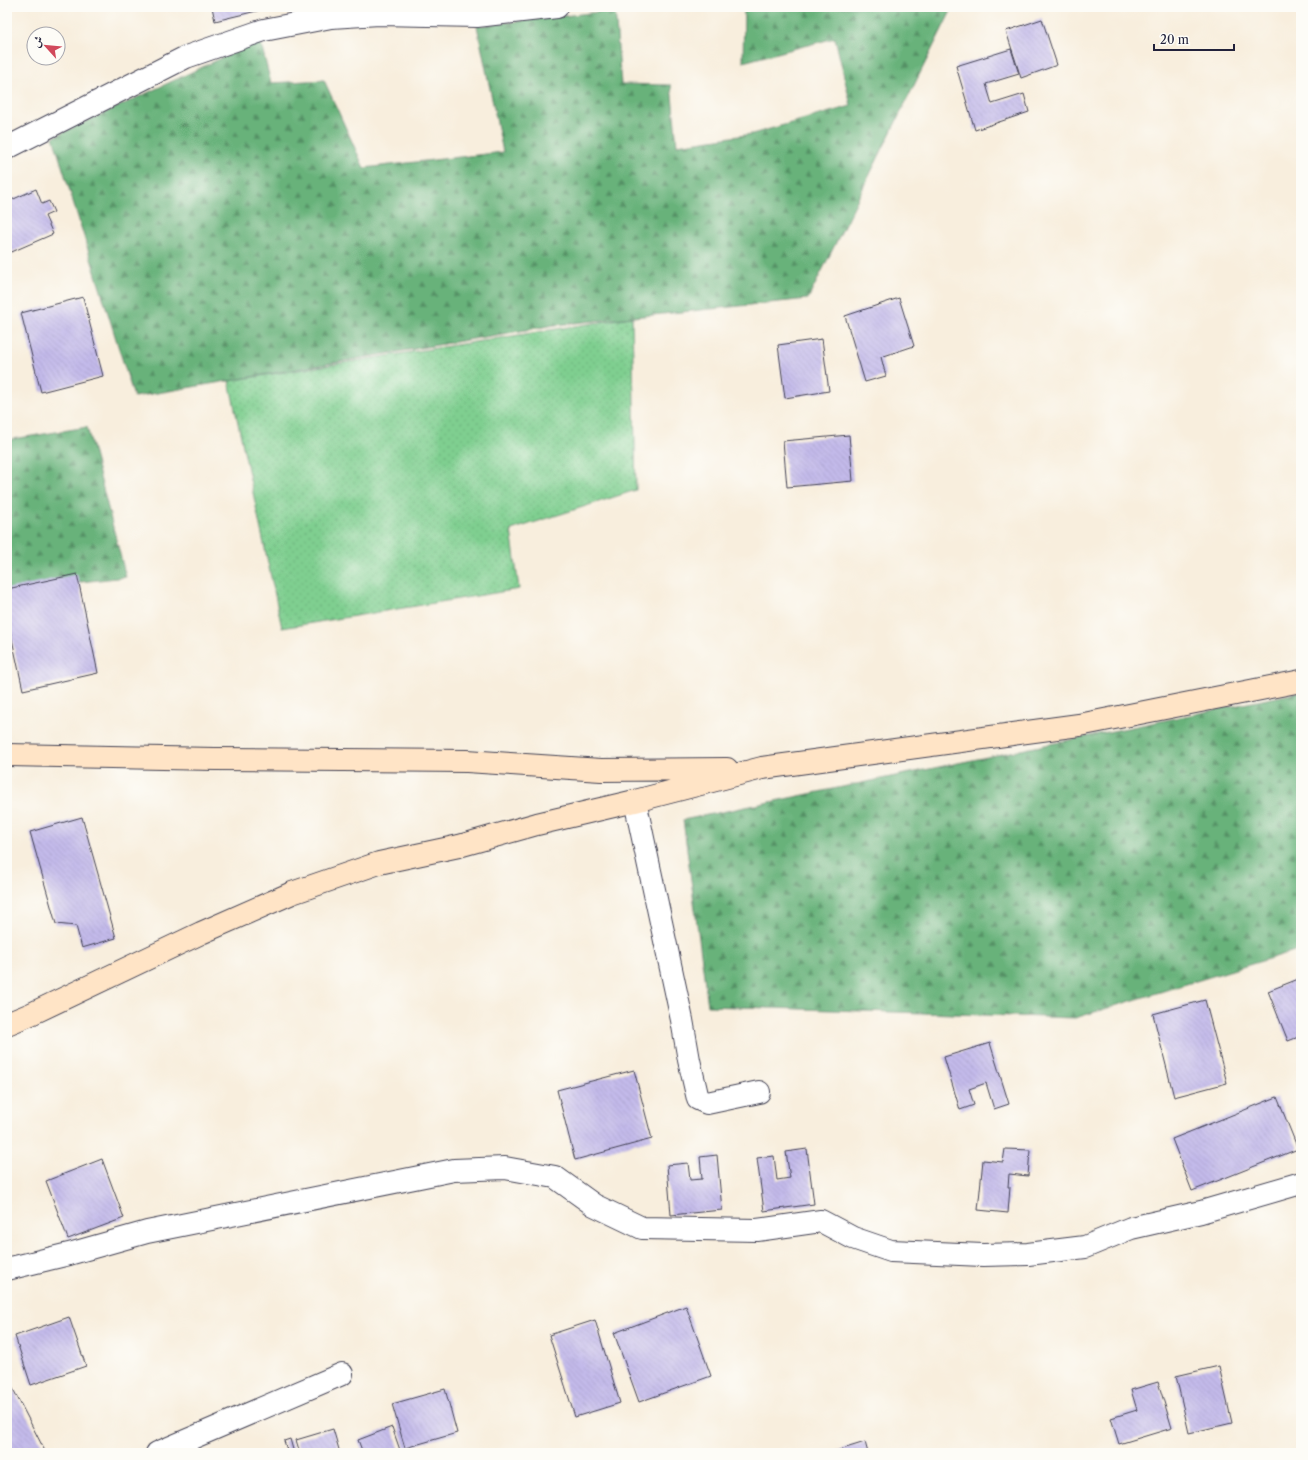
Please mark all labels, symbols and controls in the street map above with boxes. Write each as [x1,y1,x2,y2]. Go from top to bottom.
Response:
north arrow [26,26,66,66]
scale bar [1154,26,1234,52]
text: 20 m [1160,32,1189,47]
text: ش [28,33,46,50]

